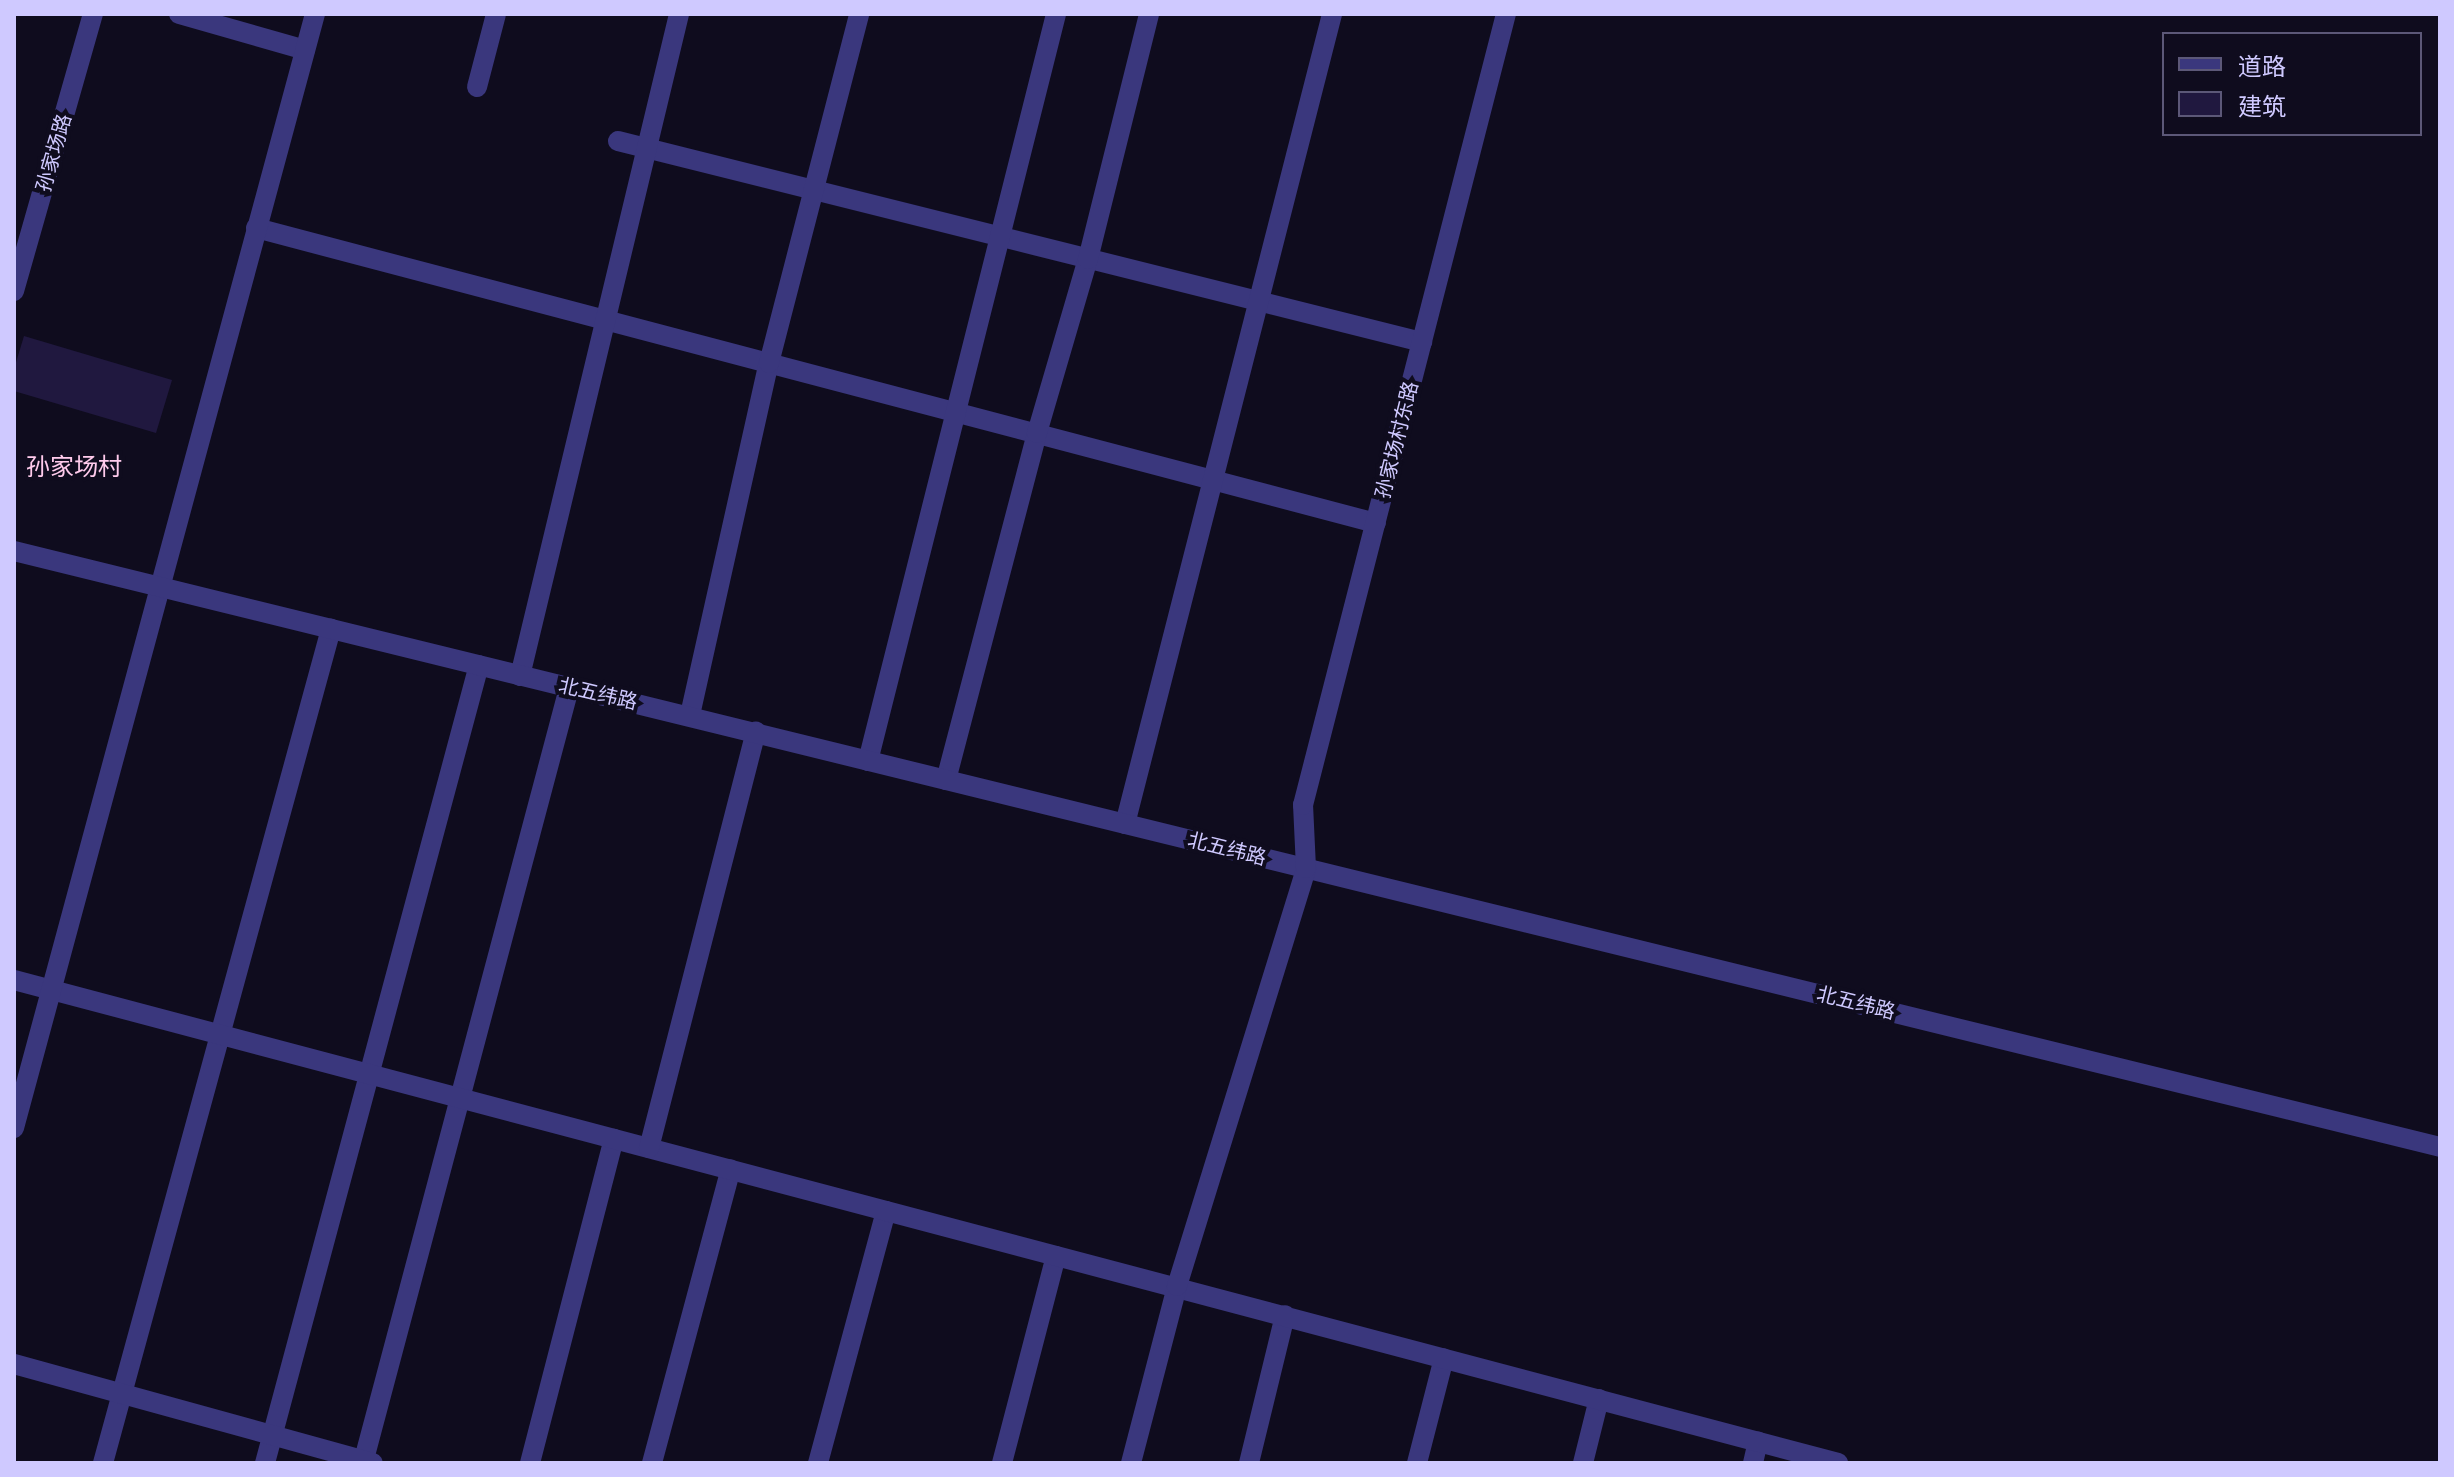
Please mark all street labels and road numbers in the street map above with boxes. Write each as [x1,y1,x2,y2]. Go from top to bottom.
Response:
street label: 孙家场路 [31,111,77,195]
street label: 孙家场村东路 [1371,379,1423,501]
street label: 北五纬路 [556,673,640,715]
street label: 北五纬路 [1185,828,1269,870]
street label: 北五纬路 [1814,982,1898,1024]

